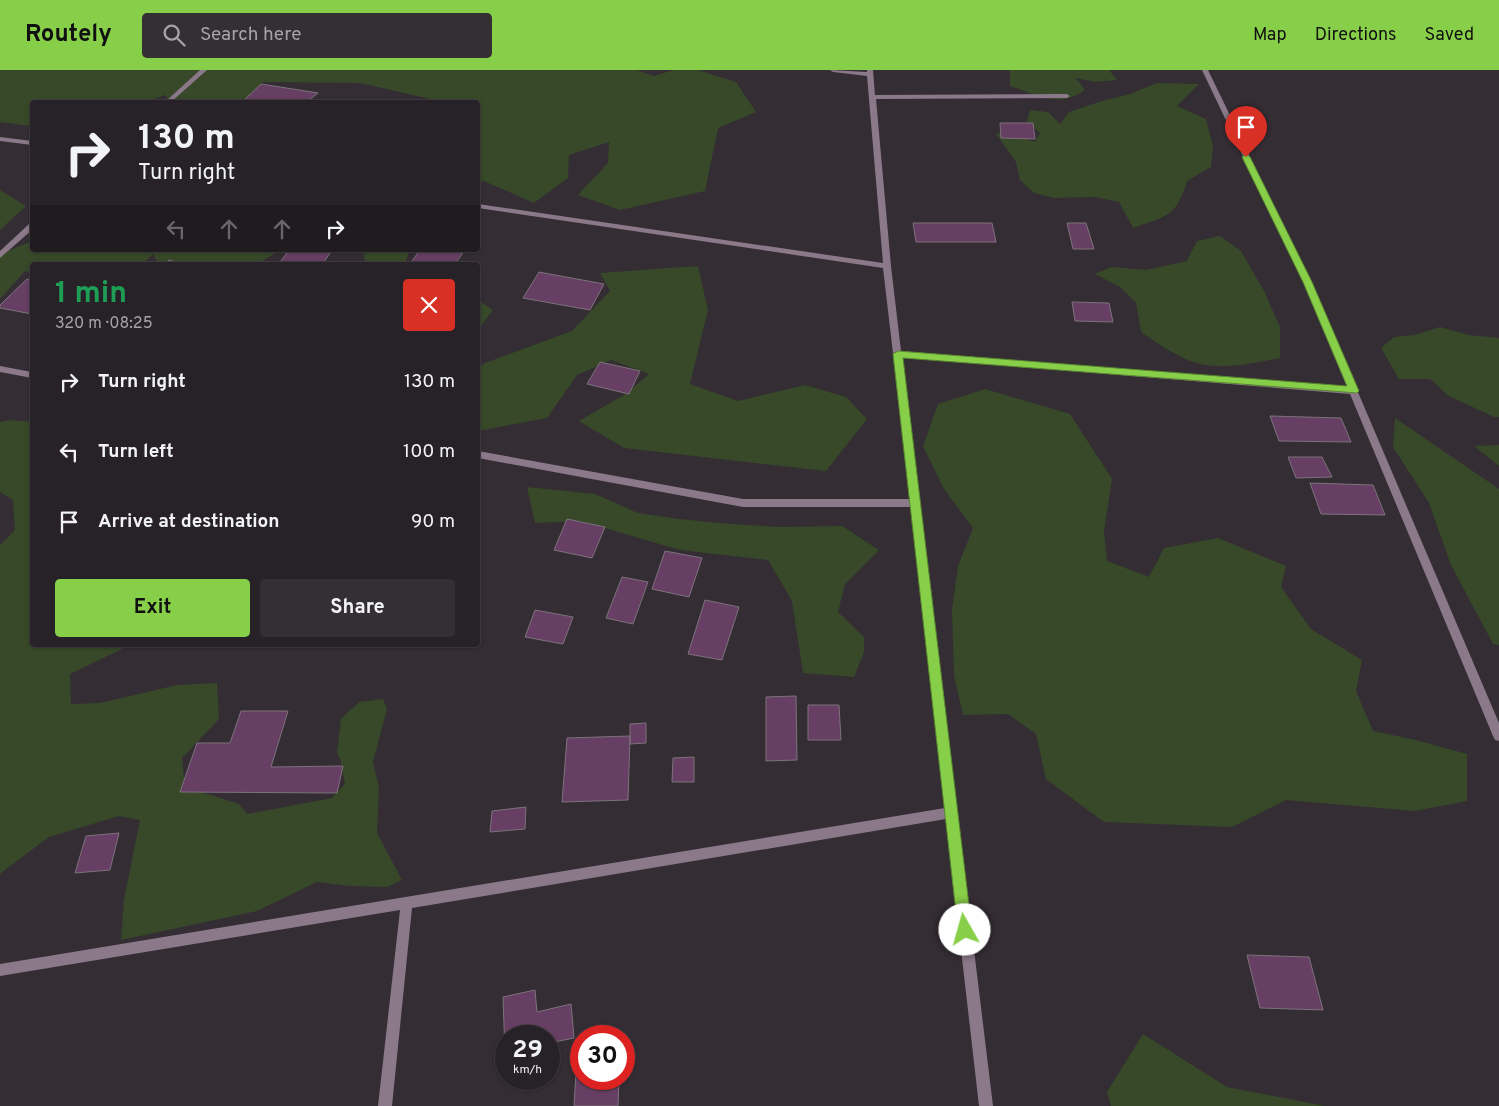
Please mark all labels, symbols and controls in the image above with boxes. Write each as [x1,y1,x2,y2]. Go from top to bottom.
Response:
search box [142,13,492,58]
text: Routely [25,20,112,50]
icon: search [160,21,188,49]
text: Search here [200,23,301,47]
text: Map [1253,24,1287,47]
text: Directions [1315,24,1397,47]
text: Saved [1425,24,1474,47]
pin [1225,106,1267,157]
icon: arrive [1232,113,1260,141]
text: 130 m [138,117,235,161]
icon: right [55,120,120,185]
text: Turn right [138,160,235,187]
icon: left [162,215,190,243]
icon: ahead [215,215,243,243]
icon: ahead [268,215,296,243]
icon: right [321,215,349,243]
text: 1 min [55,276,127,313]
button: close [403,279,455,331]
text: 320 m · 08:25 [55,314,153,334]
icon: right [55,368,83,396]
text: Turn right [98,370,186,394]
text: 130 m [404,370,455,394]
icon: left [55,438,83,466]
text: Turn left [98,440,174,464]
text: 100 m [403,440,455,464]
icon: arrive [55,508,83,536]
text: Arrive at destination [98,510,279,534]
text: 90 m [411,510,455,534]
button: Exit [55,579,250,637]
button: Share [260,579,455,637]
position arrow [938,903,990,955]
speed limit sign: 30 [570,1025,635,1090]
text: 29 [512,1035,543,1067]
text: km/h [513,1062,542,1078]

